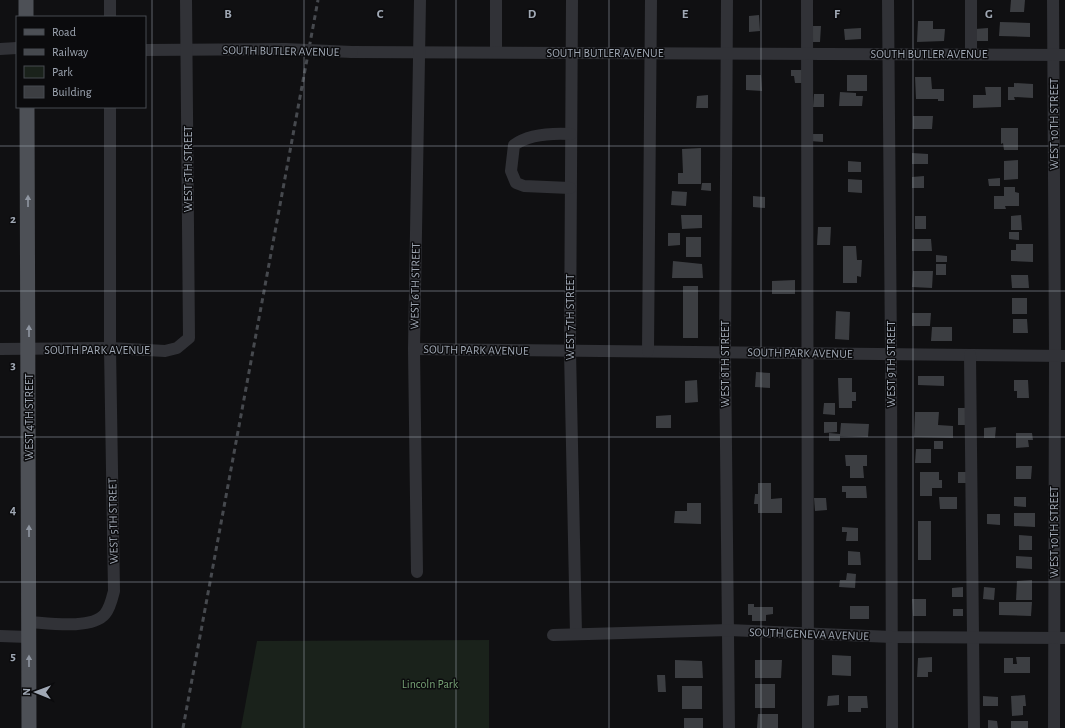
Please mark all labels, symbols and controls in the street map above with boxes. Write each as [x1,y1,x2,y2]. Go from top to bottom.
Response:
text: B [224,8,232,21]
text: C [377,8,384,21]
text: D [528,8,537,21]
text: E [682,8,689,21]
text: F [834,8,841,21]
text: G [985,8,993,21]
legend [16,16,146,108]
text: Road [52,26,76,38]
street label: SOUTH BUTLER AVENUE [222,44,340,58]
text: Railway [52,46,88,59]
street label: SOUTH BUTLER AVENUE [547,47,664,59]
street label: SOUTH BUTLER AVENUE [871,48,988,60]
text: Park [52,66,73,78]
street label: WEST 10TH STREET [1048,78,1060,170]
text: Building [52,86,92,98]
street label: WEST 5TH STREET [182,126,194,212]
one-way arrow [25,194,31,207]
text: 2 [10,213,16,226]
street label: WEST 6TH STREET [408,242,422,330]
street label: WEST 7TH STREET [564,274,576,360]
street label: WEST 8TH STREET [719,320,731,408]
street label: WEST 9TH STREET [885,320,897,408]
one-way arrow [26,324,32,337]
street label: SOUTH PARK AVENUE [423,343,529,357]
street label: SOUTH PARK AVENUE [44,344,150,356]
street label: SOUTH PARK AVENUE [747,346,853,360]
text: 3 [10,359,16,372]
street label: WEST 4TH STREET [23,373,35,461]
street label: WEST 5TH STREET [106,478,120,564]
street label: WEST 10TH STREET [1048,486,1060,578]
text: 4 [10,504,17,517]
one-way arrow [26,524,32,537]
street label: SOUTH GENEVA AVENUE [749,626,869,642]
text: 5 [10,650,16,663]
one-way arrow [26,654,32,667]
north arrow [16,672,56,712]
park label: Lincoln Park [402,678,459,690]
text: N [21,688,32,696]

